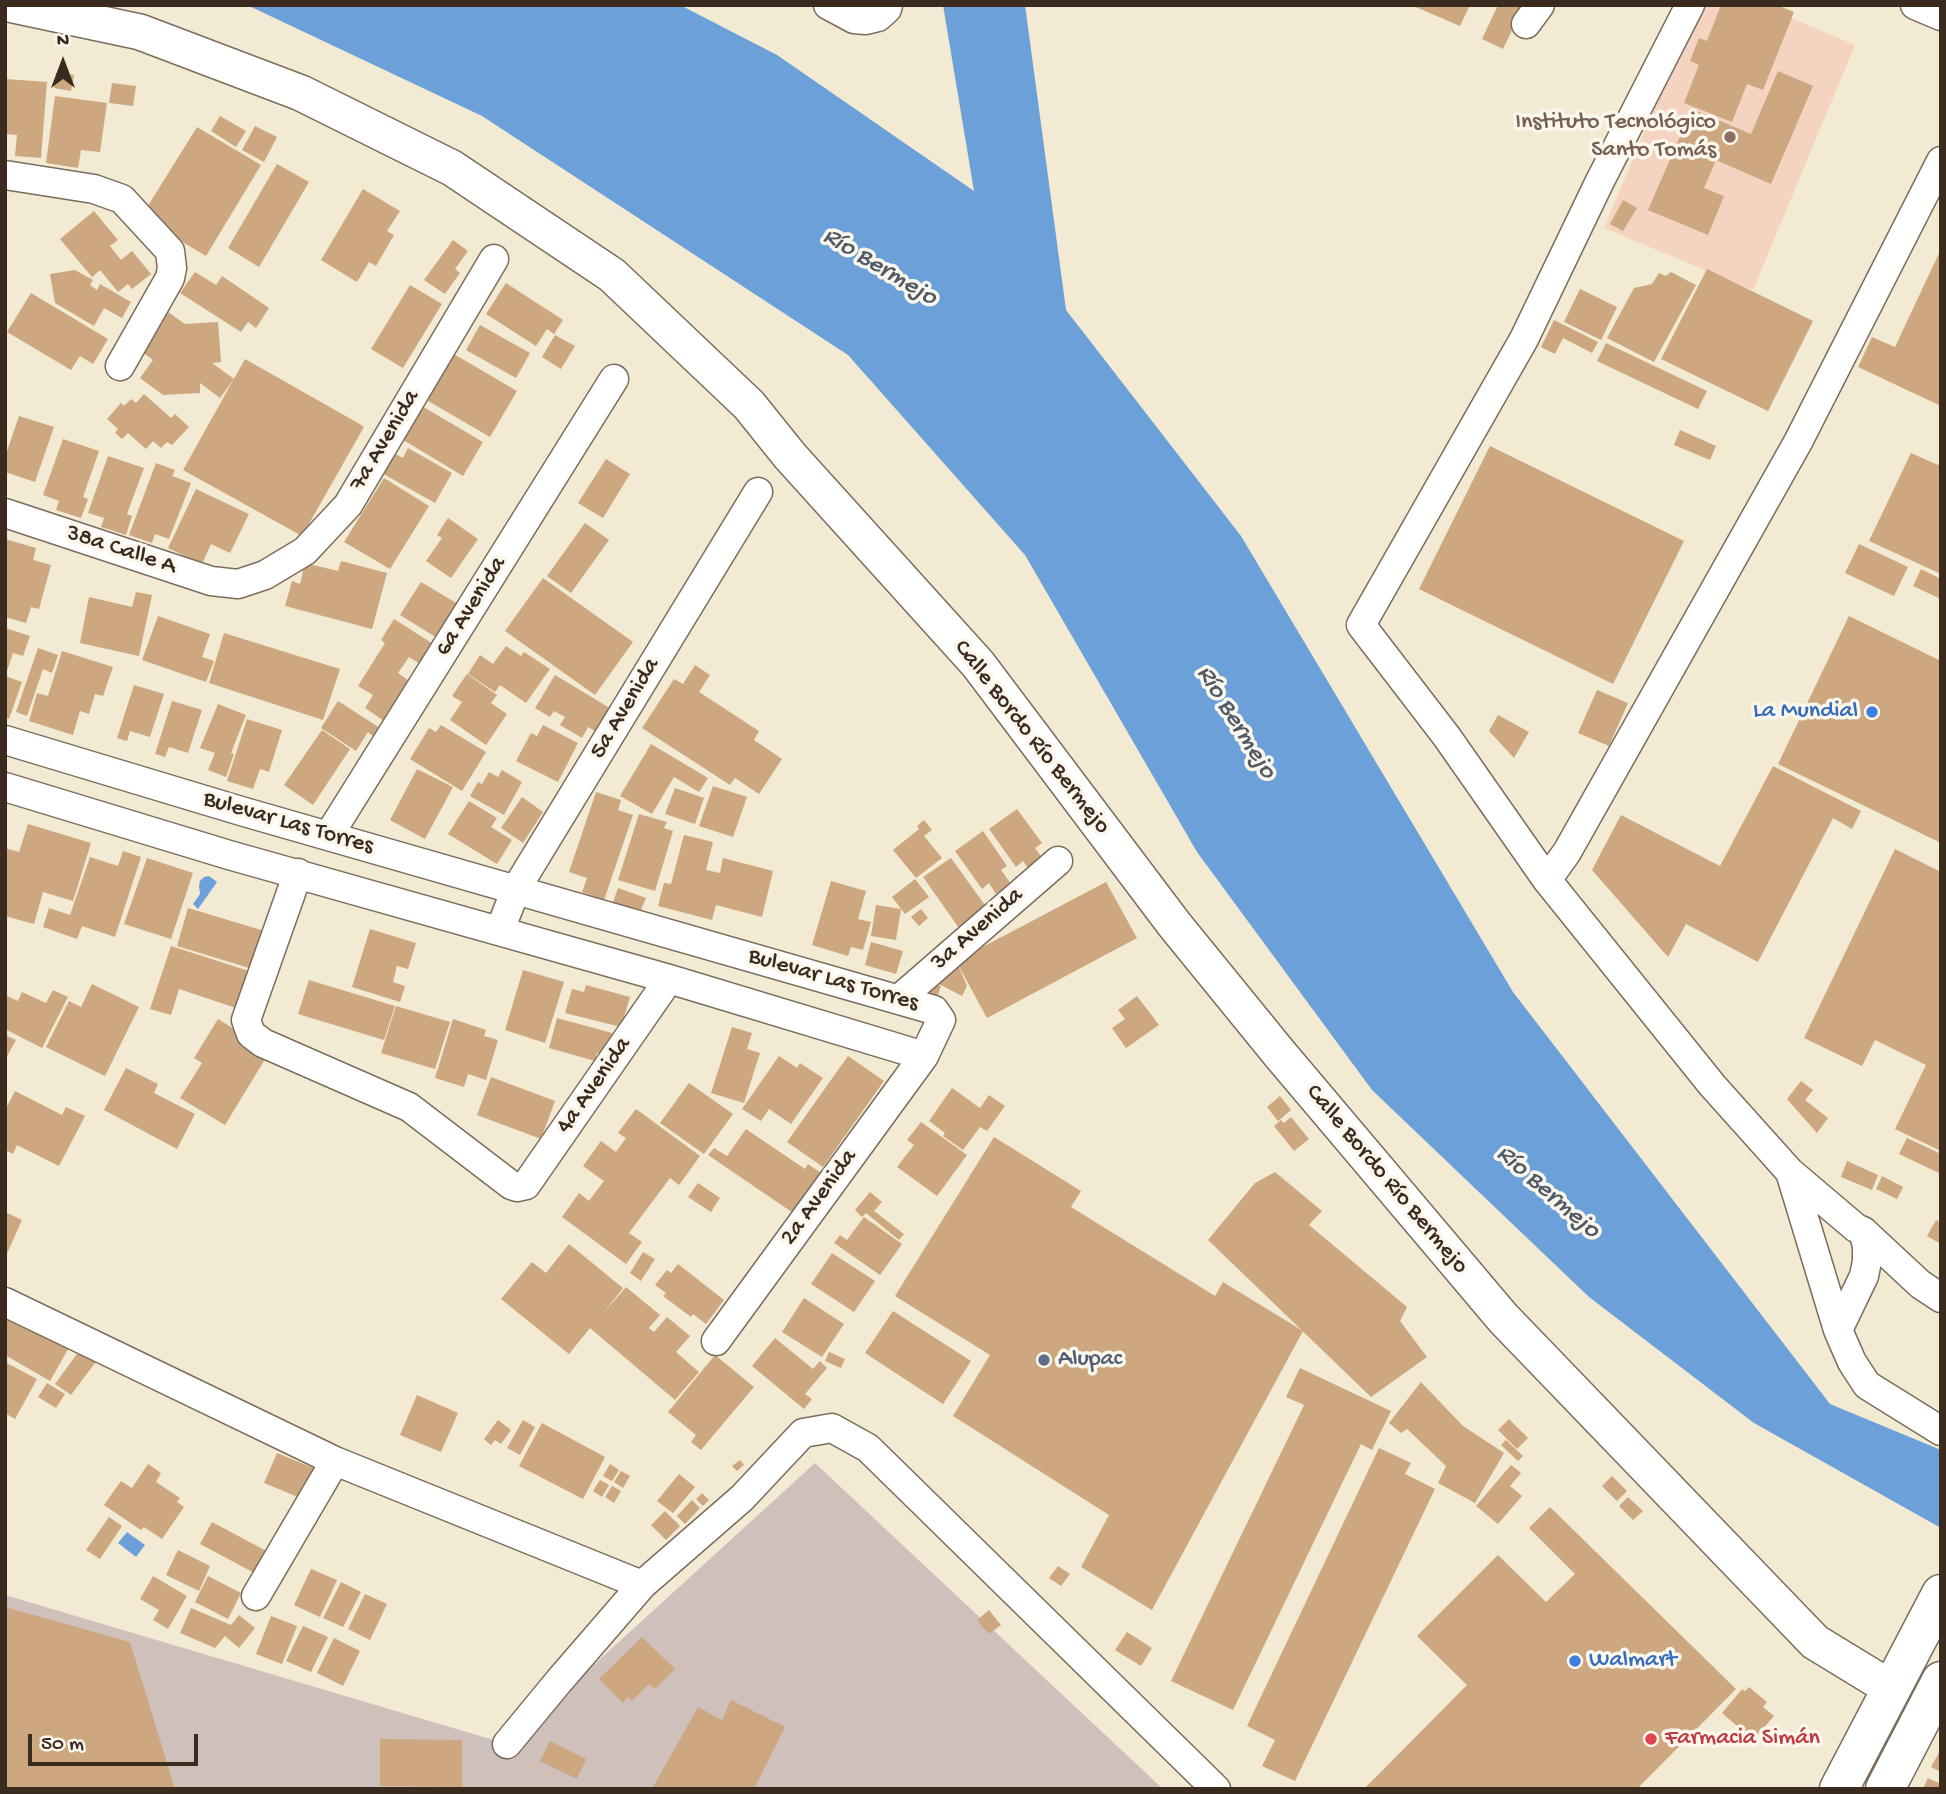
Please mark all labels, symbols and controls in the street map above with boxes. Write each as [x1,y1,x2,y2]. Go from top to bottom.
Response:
north arrow [28,28,98,98]
text: N [57,30,69,53]
place label: Instituto Tecnológico Santo Tomás [1515,109,1716,165]
marker: Instituto Tecnológico Santo Tomás [1722,129,1738,145]
water label: Río Bermejo [816,222,942,314]
street label: 7a Avenida [345,385,427,497]
street label: 38a Calle A [62,520,180,582]
street label: 6a Avenida [430,552,514,662]
street label: Calle Bordo Río Bermejo [946,635,1116,841]
street label: 5a Avenida [585,653,667,765]
water label: Río Bermejo [1188,661,1282,785]
place label: La Mundial [1753,698,1858,726]
marker: La Mundial [1864,704,1880,720]
street label: Bulevar Las Torres [200,786,376,862]
street label: 3a Avenida [926,882,1030,978]
street label: Bulevar Las Torres [745,943,921,1019]
street label: 4a Avenida [551,1032,639,1140]
street label: Calle Bordo Río Bermejo [1298,1079,1474,1281]
water label: Río Bermejo [1489,1139,1605,1247]
street label: 2a Avenida [775,1144,865,1252]
place label: Alupac [1058,1346,1122,1374]
marker: Alupac [1036,1352,1052,1368]
place label: Walmart [1589,1647,1677,1675]
marker: Walmart [1567,1653,1583,1669]
scale bar [32,1720,201,1764]
place label: Farmacia Simán [1665,1725,1820,1753]
marker: Farmacia Simán [1643,1731,1659,1747]
text: 50 m [41,1733,84,1758]

